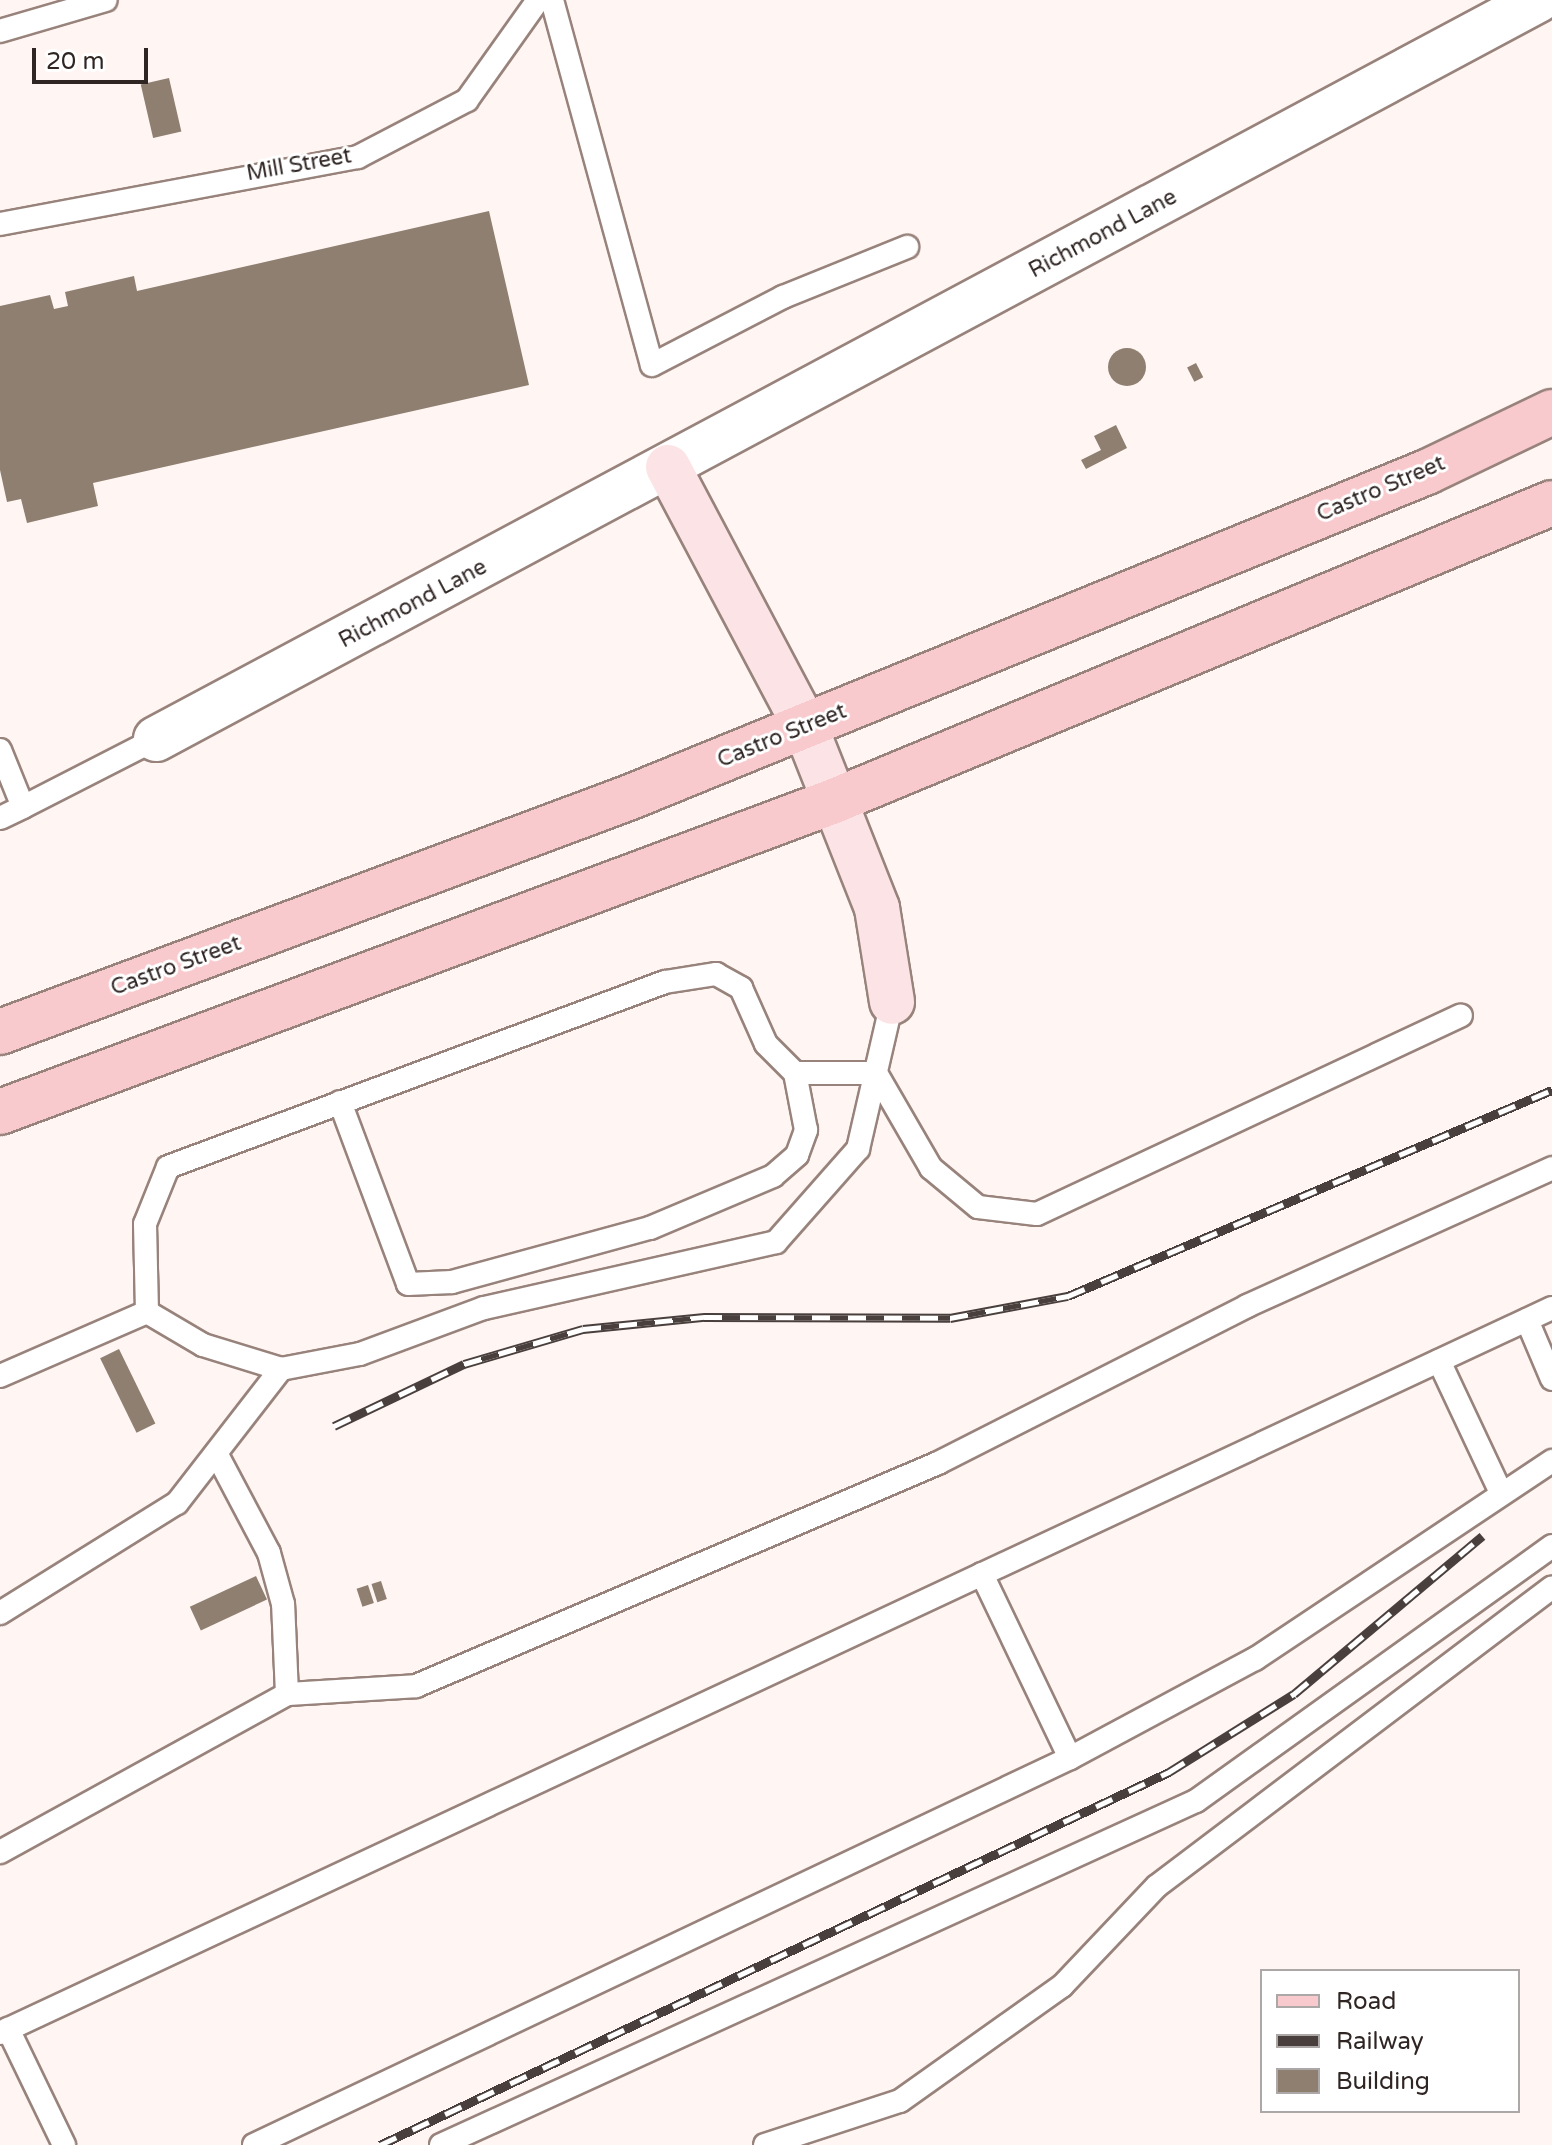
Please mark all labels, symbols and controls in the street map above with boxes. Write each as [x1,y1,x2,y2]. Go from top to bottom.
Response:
scale bar [36,32,152,82]
text: 20 m [46,47,104,76]
street label: Mill Street [244,143,354,187]
street label: Richmond Lane [1025,184,1181,284]
street label: Castro Street [1313,450,1449,528]
street label: Richmond Lane [335,554,491,654]
street label: Castro Street [714,698,850,774]
street label: Castro Street [107,930,245,1002]
legend [1260,1969,1520,2113]
text: Road [1336,1987,1396,2016]
text: Railway [1336,2027,1424,2056]
text: Building [1336,2067,1430,2096]

